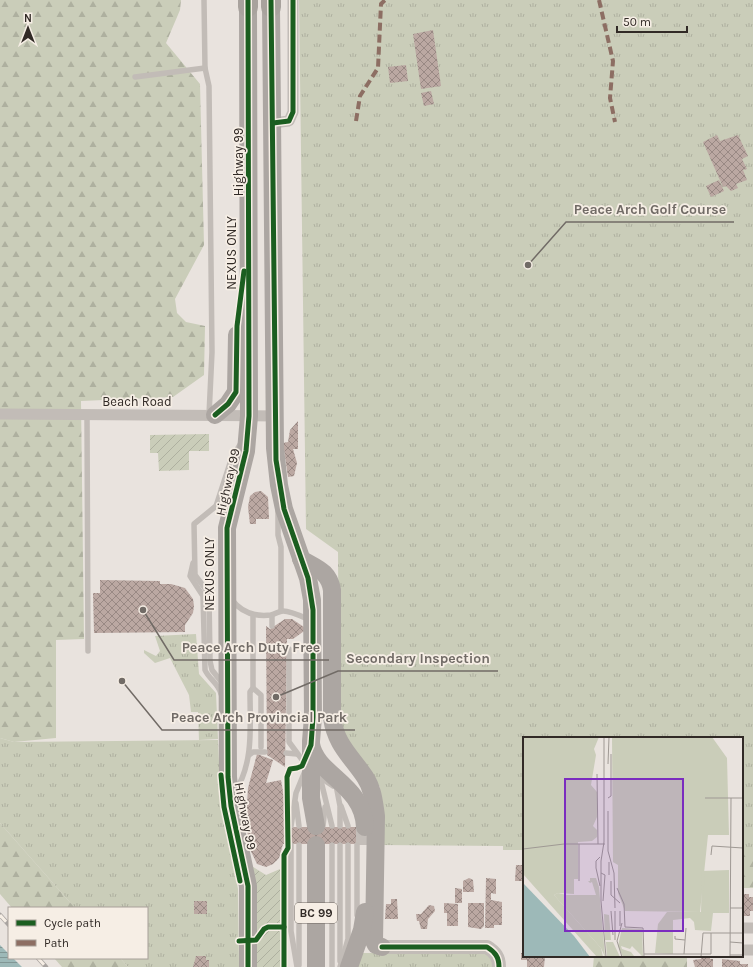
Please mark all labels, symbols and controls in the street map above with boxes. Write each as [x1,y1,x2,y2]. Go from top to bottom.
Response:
north arrow [8,8,48,48]
scale bar [617,8,687,34]
text: N [24,12,32,25]
text: 50 m [623,15,651,29]
street label: Highway 99 [231,128,246,196]
callout: Peace Arch Golf Course [566,196,734,222]
text: Peace Arch Golf Course [574,201,726,218]
street label: NEXUS ONLY [224,216,239,290]
street label: Beach Road [102,394,172,409]
street label: Highway 99 [212,447,243,517]
street label: NEXUS ONLY [202,537,217,611]
callout: Peace Arch Duty Free [174,634,329,660]
text: Peace Arch Duty Free [182,639,320,656]
callout: Secondary Inspection [338,645,498,671]
text: Secondary Inspection [346,650,490,667]
callout: Peace Arch Provincial Park [162,704,355,730]
text: Peace Arch Provincial Park [171,709,348,726]
inset map [523,737,743,957]
street label: Highway 99 [232,781,259,851]
road number: BC 99 [295,903,337,923]
legend [8,907,148,959]
text: Cycle path [44,916,101,930]
text: Path [44,936,69,950]

